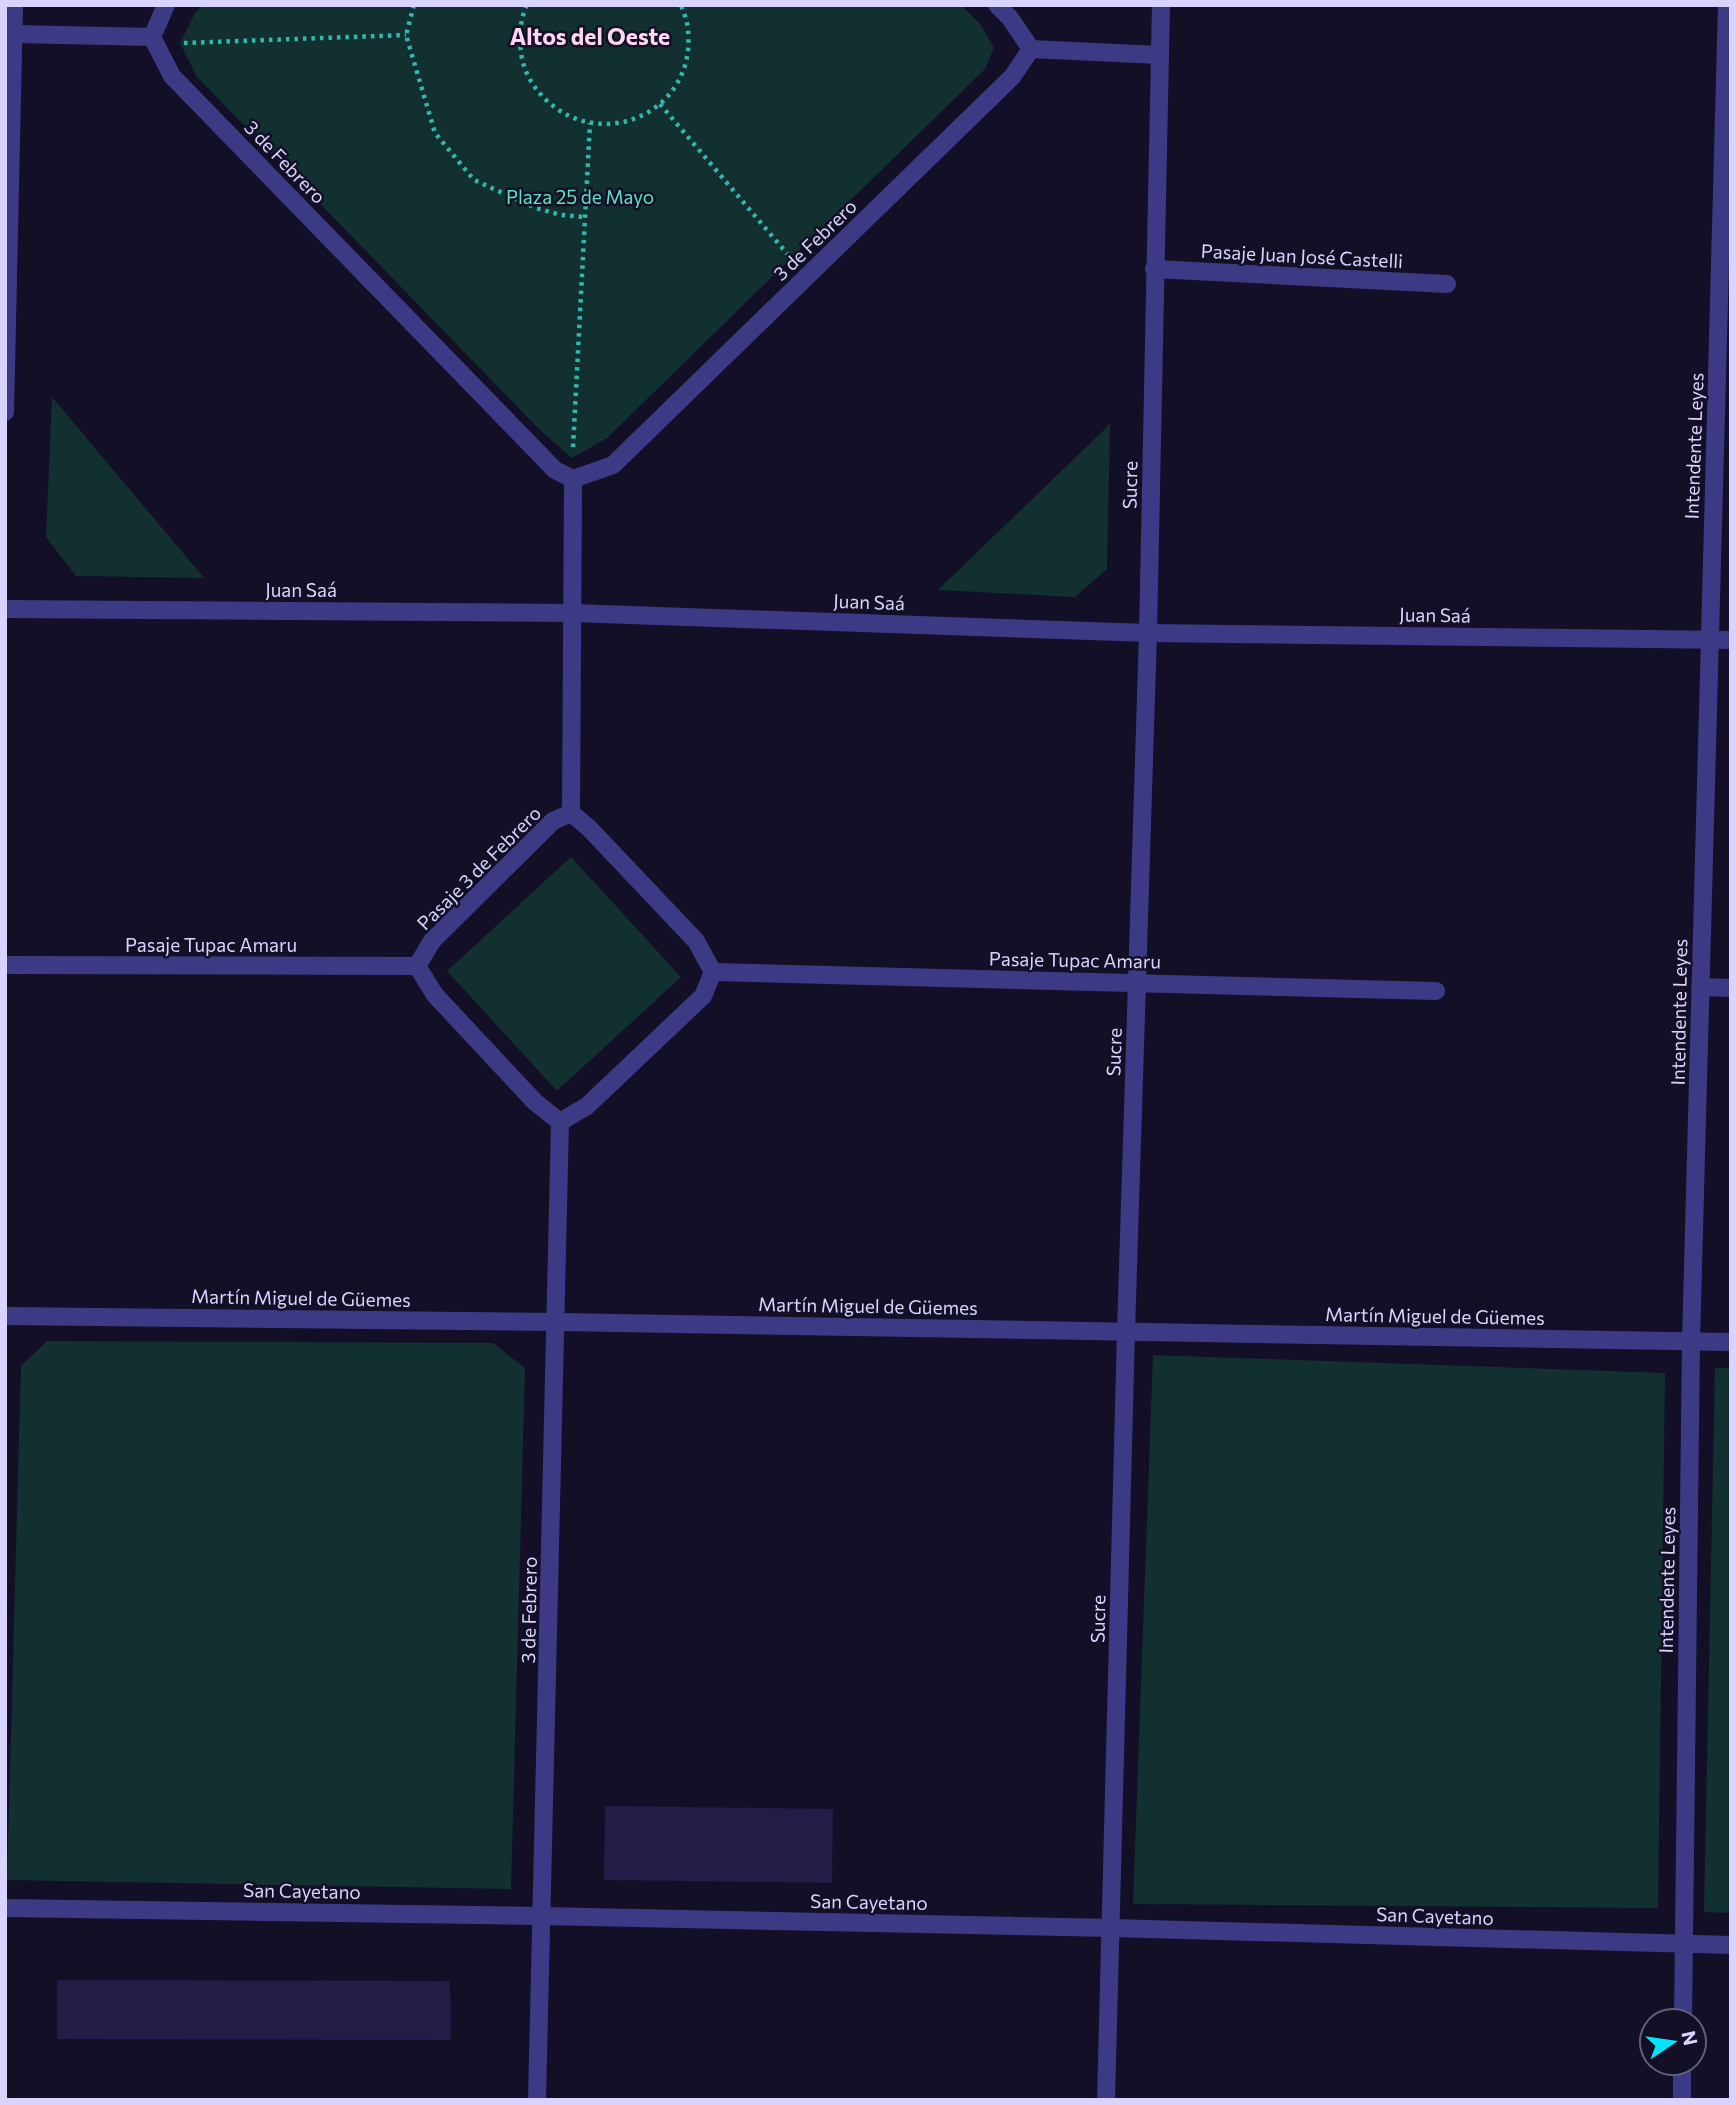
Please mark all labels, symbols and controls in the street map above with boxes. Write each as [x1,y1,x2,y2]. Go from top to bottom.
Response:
district label: Altos del Oeste [510,22,670,50]
street label: 3 de Febrero [240,115,331,208]
park label: Plaza 25 de Mayo [506,185,654,208]
street label: 3 de Febrero [768,194,861,285]
street label: Pasaje Juan José Castelli [1200,239,1404,272]
street label: Intendente Leyes [1679,372,1708,520]
street label: Sucre [1118,461,1141,509]
street label: Juan Saá [265,578,337,601]
street label: Juan Saá [833,589,905,614]
street label: Juan Saá [1399,602,1471,627]
street label: Pasaje 3 de Febrero [412,801,545,934]
street label: Pasaje Tupac Amaru [125,933,297,956]
street label: Intendente Leyes [1666,938,1691,1086]
street label: Pasaje Tupac Amaru [989,946,1161,973]
street label: Sucre [1101,1027,1126,1077]
street label: Martín Miguel de Güemes [191,1284,411,1311]
street label: Martín Miguel de Güemes [758,1292,978,1319]
street label: Martín Miguel de Güemes [1325,1302,1545,1329]
street label: Intendente Leyes [1654,1506,1679,1654]
street label: 3 de Febrero [516,1556,541,1664]
street label: Sucre [1086,1595,1109,1643]
street label: San Cayetano [243,1878,361,1903]
street label: San Cayetano [810,1889,928,1914]
street label: San Cayetano [1376,1902,1494,1929]
north arrow [1638,2007,1708,2077]
text: N [1677,2029,1703,2048]

